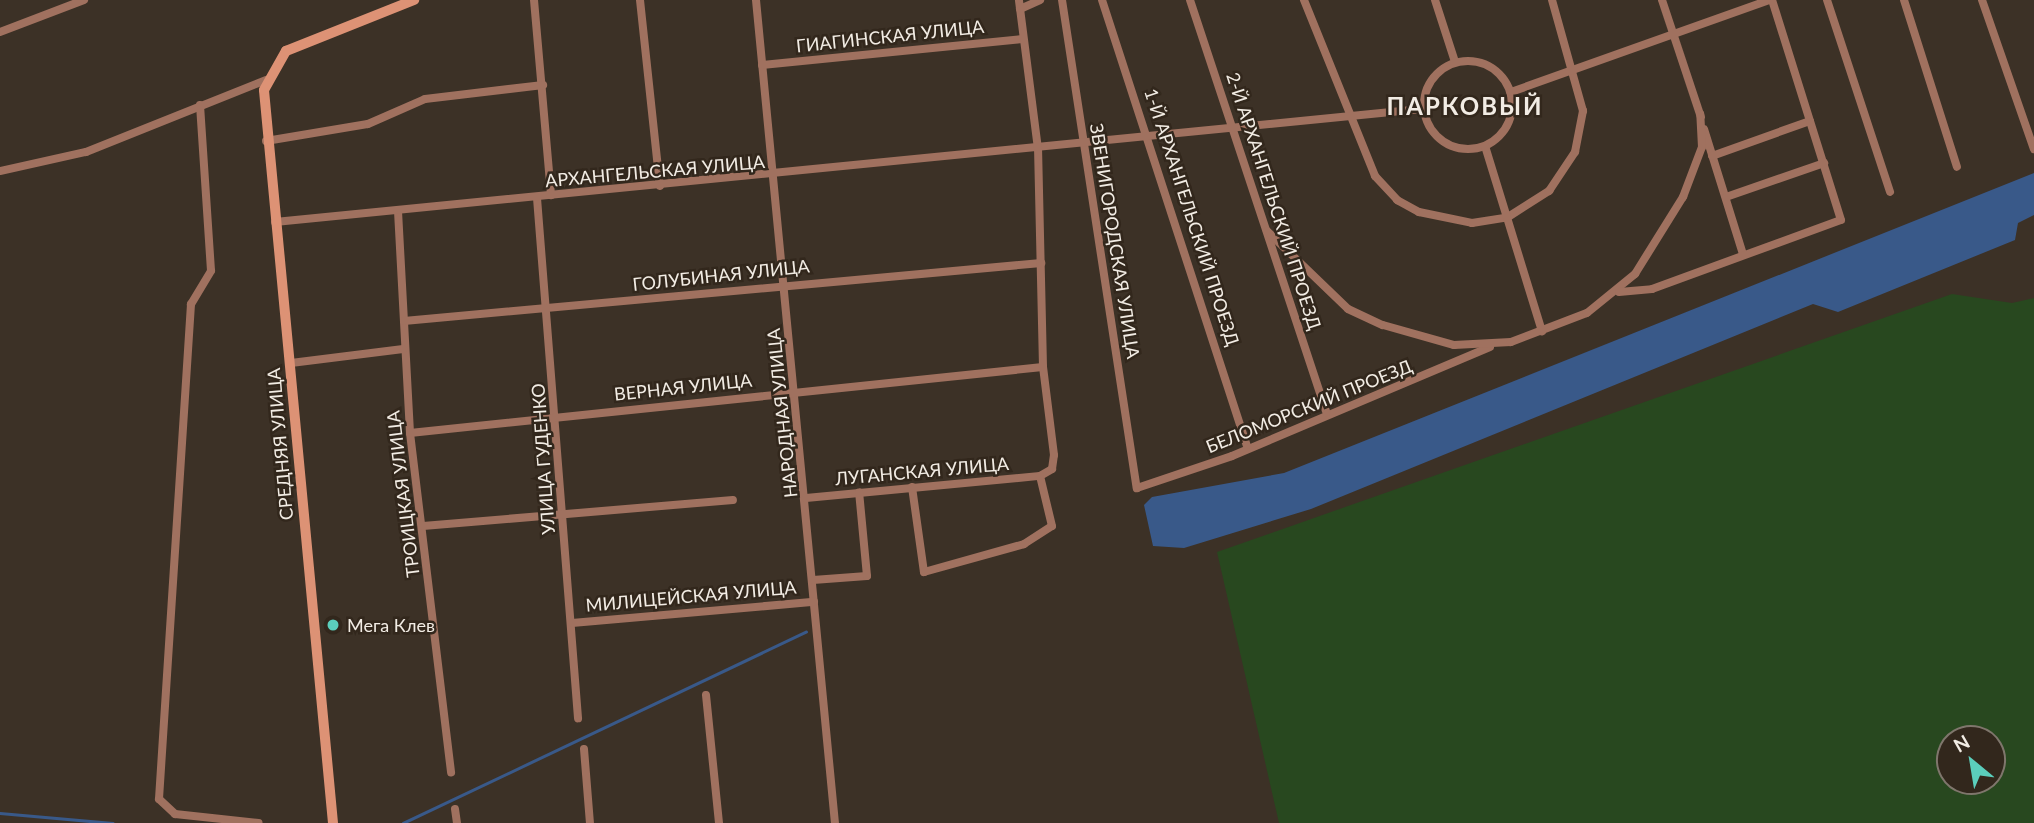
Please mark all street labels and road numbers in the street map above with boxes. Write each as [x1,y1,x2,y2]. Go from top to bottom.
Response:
street label: ГИАГИНСКАЯ УЛИЦА [795,15,985,57]
street label: 2-Й АРХАНГЕЛЬСКИЙ ПРОЕЗД [1222,70,1326,332]
street label: 1-Й АРХАНГЕЛЬСКИЙ ПРОЕЗД [1140,86,1244,348]
street label: ЗВЕНИГОРОДСКАЯ УЛИЦА [1086,122,1144,360]
street label: АРХАНГЕЛЬСКАЯ УЛИЦА [544,151,766,191]
street label: ГОЛУБИНАЯ УЛИЦА [631,255,811,295]
street label: НАРОДНАЯ УЛИЦА [762,327,802,499]
street label: БЕЛОМОРСКИЙ ПРОЕЗД [1203,355,1415,457]
street label: СРЕДНЯЯ УЛИЦА [263,367,297,521]
street label: ВЕРНАЯ УЛИЦА [613,369,753,405]
street label: УЛИЦА ГУДЕНКО [527,383,559,535]
street label: ТРОИЦКАЯ УЛИЦА [382,409,424,579]
street label: ЛУГАНСКАЯ УЛИЦА [834,453,1010,489]
street label: МИЛИЦЕЙСКАЯ УЛИЦА [585,576,797,616]

